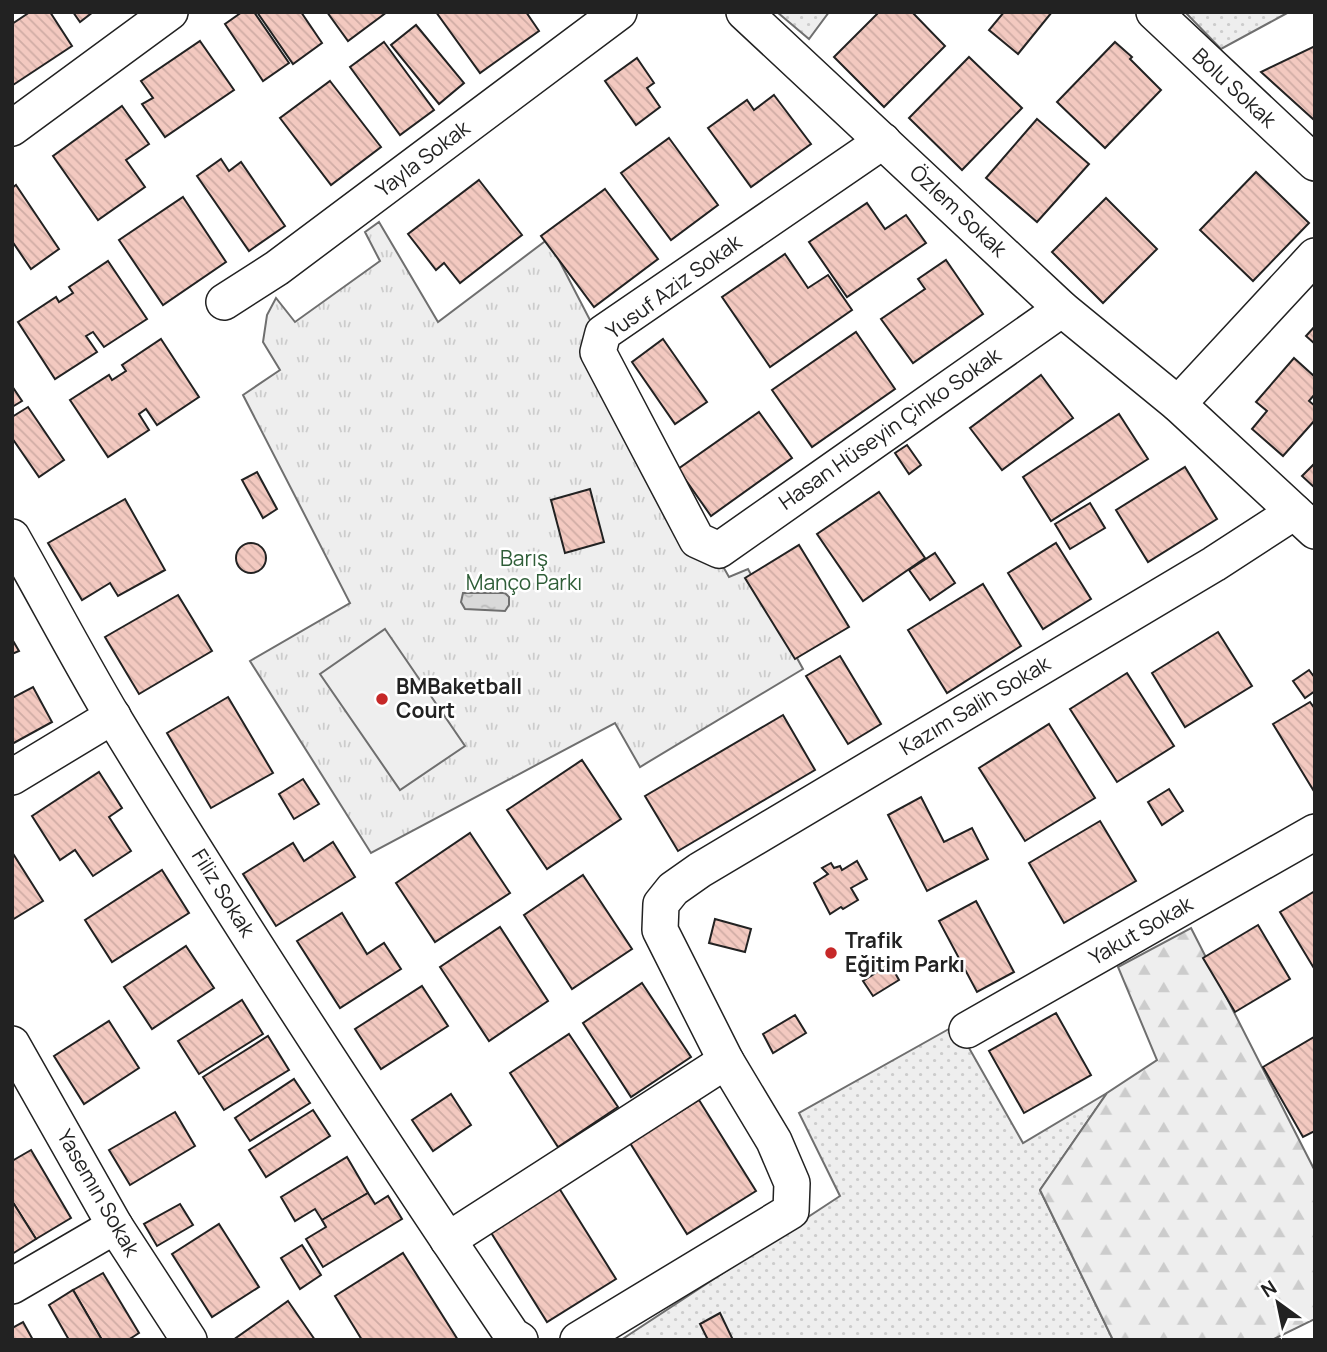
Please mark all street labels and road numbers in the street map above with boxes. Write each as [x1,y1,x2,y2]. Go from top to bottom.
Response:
street label: Bolu Sokak [1187,41,1283,134]
street label: Yayla Sokak [370,113,476,203]
street label: Özlem Sokak [904,158,1014,263]
street label: Yusuf Aziz Sokak [600,227,747,345]
street label: Hasan Hüseyin Çinko Sokak [773,340,1007,516]
street label: Kazım Salih Sokak [894,649,1056,761]
street label: Filiz Sokak [186,843,262,942]
street label: Yakut Sokak [1084,889,1198,971]
street label: Yasemın Sokak [51,1124,147,1261]

